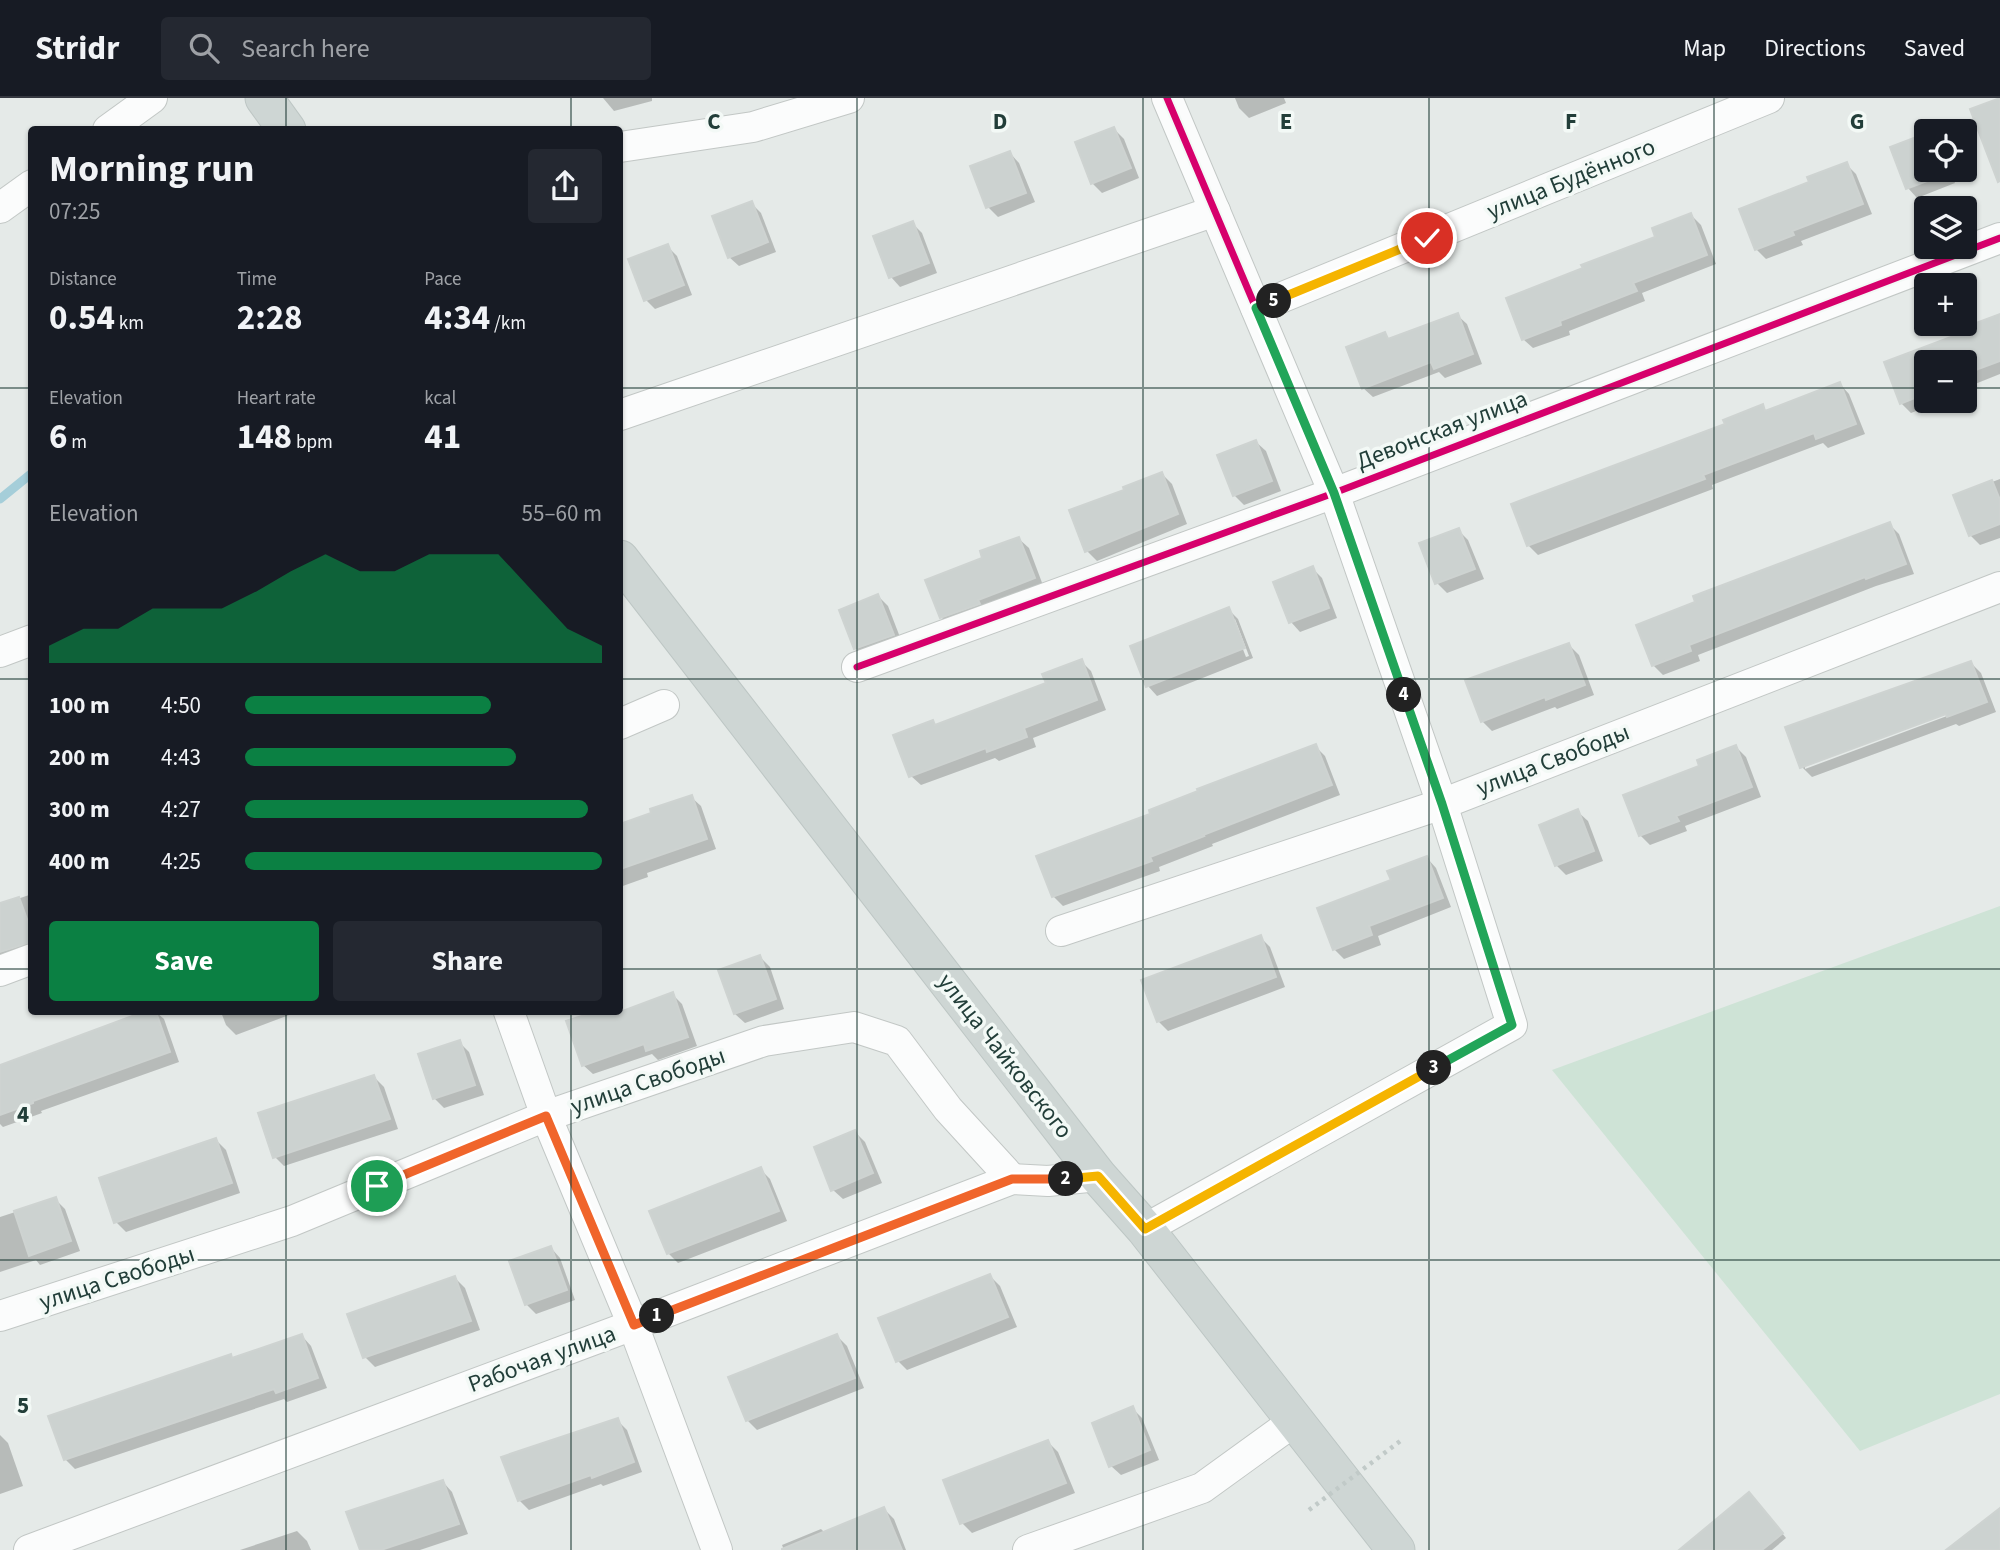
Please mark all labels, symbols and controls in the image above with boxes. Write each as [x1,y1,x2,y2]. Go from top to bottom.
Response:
search box [161,17,651,80]
text: Stridr [35,25,119,72]
icon: search [185,29,223,67]
text: Search here [241,30,370,67]
text: Map [1683,31,1726,66]
text: Directions [1764,31,1866,66]
text: Saved [1904,31,1965,66]
text: C [707,105,721,138]
text: D [993,105,1007,138]
text: E [1280,105,1292,138]
text: F [1565,105,1577,138]
text: G [1850,105,1864,138]
map controls [1914,119,1977,413]
button: locate [1914,119,1977,182]
street label: улица Будённого [1482,129,1660,229]
text: Morning run [49,142,254,196]
button: share [528,149,602,223]
text: 07:25 [49,195,100,228]
button: layers [1914,196,1977,259]
pin [1397,208,1457,268]
icon: check [1408,219,1446,257]
text: Distance [49,266,117,293]
text: Time [237,266,277,293]
text: Pace [424,266,462,293]
button: + [1914,273,1977,336]
pin: 5 [1256,284,1292,318]
text: 5 [1268,287,1279,314]
text: 0.54 [49,293,115,343]
text: 2:28 [237,293,303,343]
text: 4:34 [424,293,490,343]
text: km [115,310,144,337]
text: /km [490,310,526,337]
button: − [1914,350,1977,413]
street label: Девонская улица [1351,381,1533,479]
text: Elevation [49,385,123,412]
text: Heart rate [237,385,316,412]
text: kcal [424,385,456,412]
text: 6 [49,412,67,462]
text: 148 [237,412,292,462]
text: 41 [424,412,461,462]
text: m [67,429,87,456]
text: bpm [292,429,333,456]
text: Elevation [49,497,139,530]
text: 55–60 m [522,497,602,530]
pin: 4 [1386,678,1422,712]
text: 4 [1398,681,1409,708]
text: 100 m [49,689,110,722]
text: 4:50 [161,689,201,722]
street label: улица Свободы [1471,715,1635,805]
text: 200 m [49,741,110,774]
text: 4:43 [161,741,201,774]
text: 300 m [49,793,110,826]
text: 4:27 [161,793,201,826]
text: 400 m [49,845,110,878]
text: 4:25 [161,845,201,878]
button: Save [49,921,319,1001]
button: Share [333,921,602,1001]
street label: улица Чайковского [929,966,1081,1146]
street label: улица Свободы [566,1038,730,1124]
pin: 3 [1416,1051,1452,1086]
text: 3 [1428,1054,1439,1081]
text: 4 [17,1098,29,1131]
pin [347,1156,407,1216]
pin: 2 [1048,1162,1084,1196]
text: 2 [1060,1165,1071,1192]
icon: arrive [358,1167,396,1205]
street label: улица Свободы [35,1236,199,1320]
pin: 1 [640,1298,674,1334]
text: 1 [651,1302,662,1329]
street label: Рабочая улица [463,1316,621,1402]
text: 5 [17,1389,29,1422]

